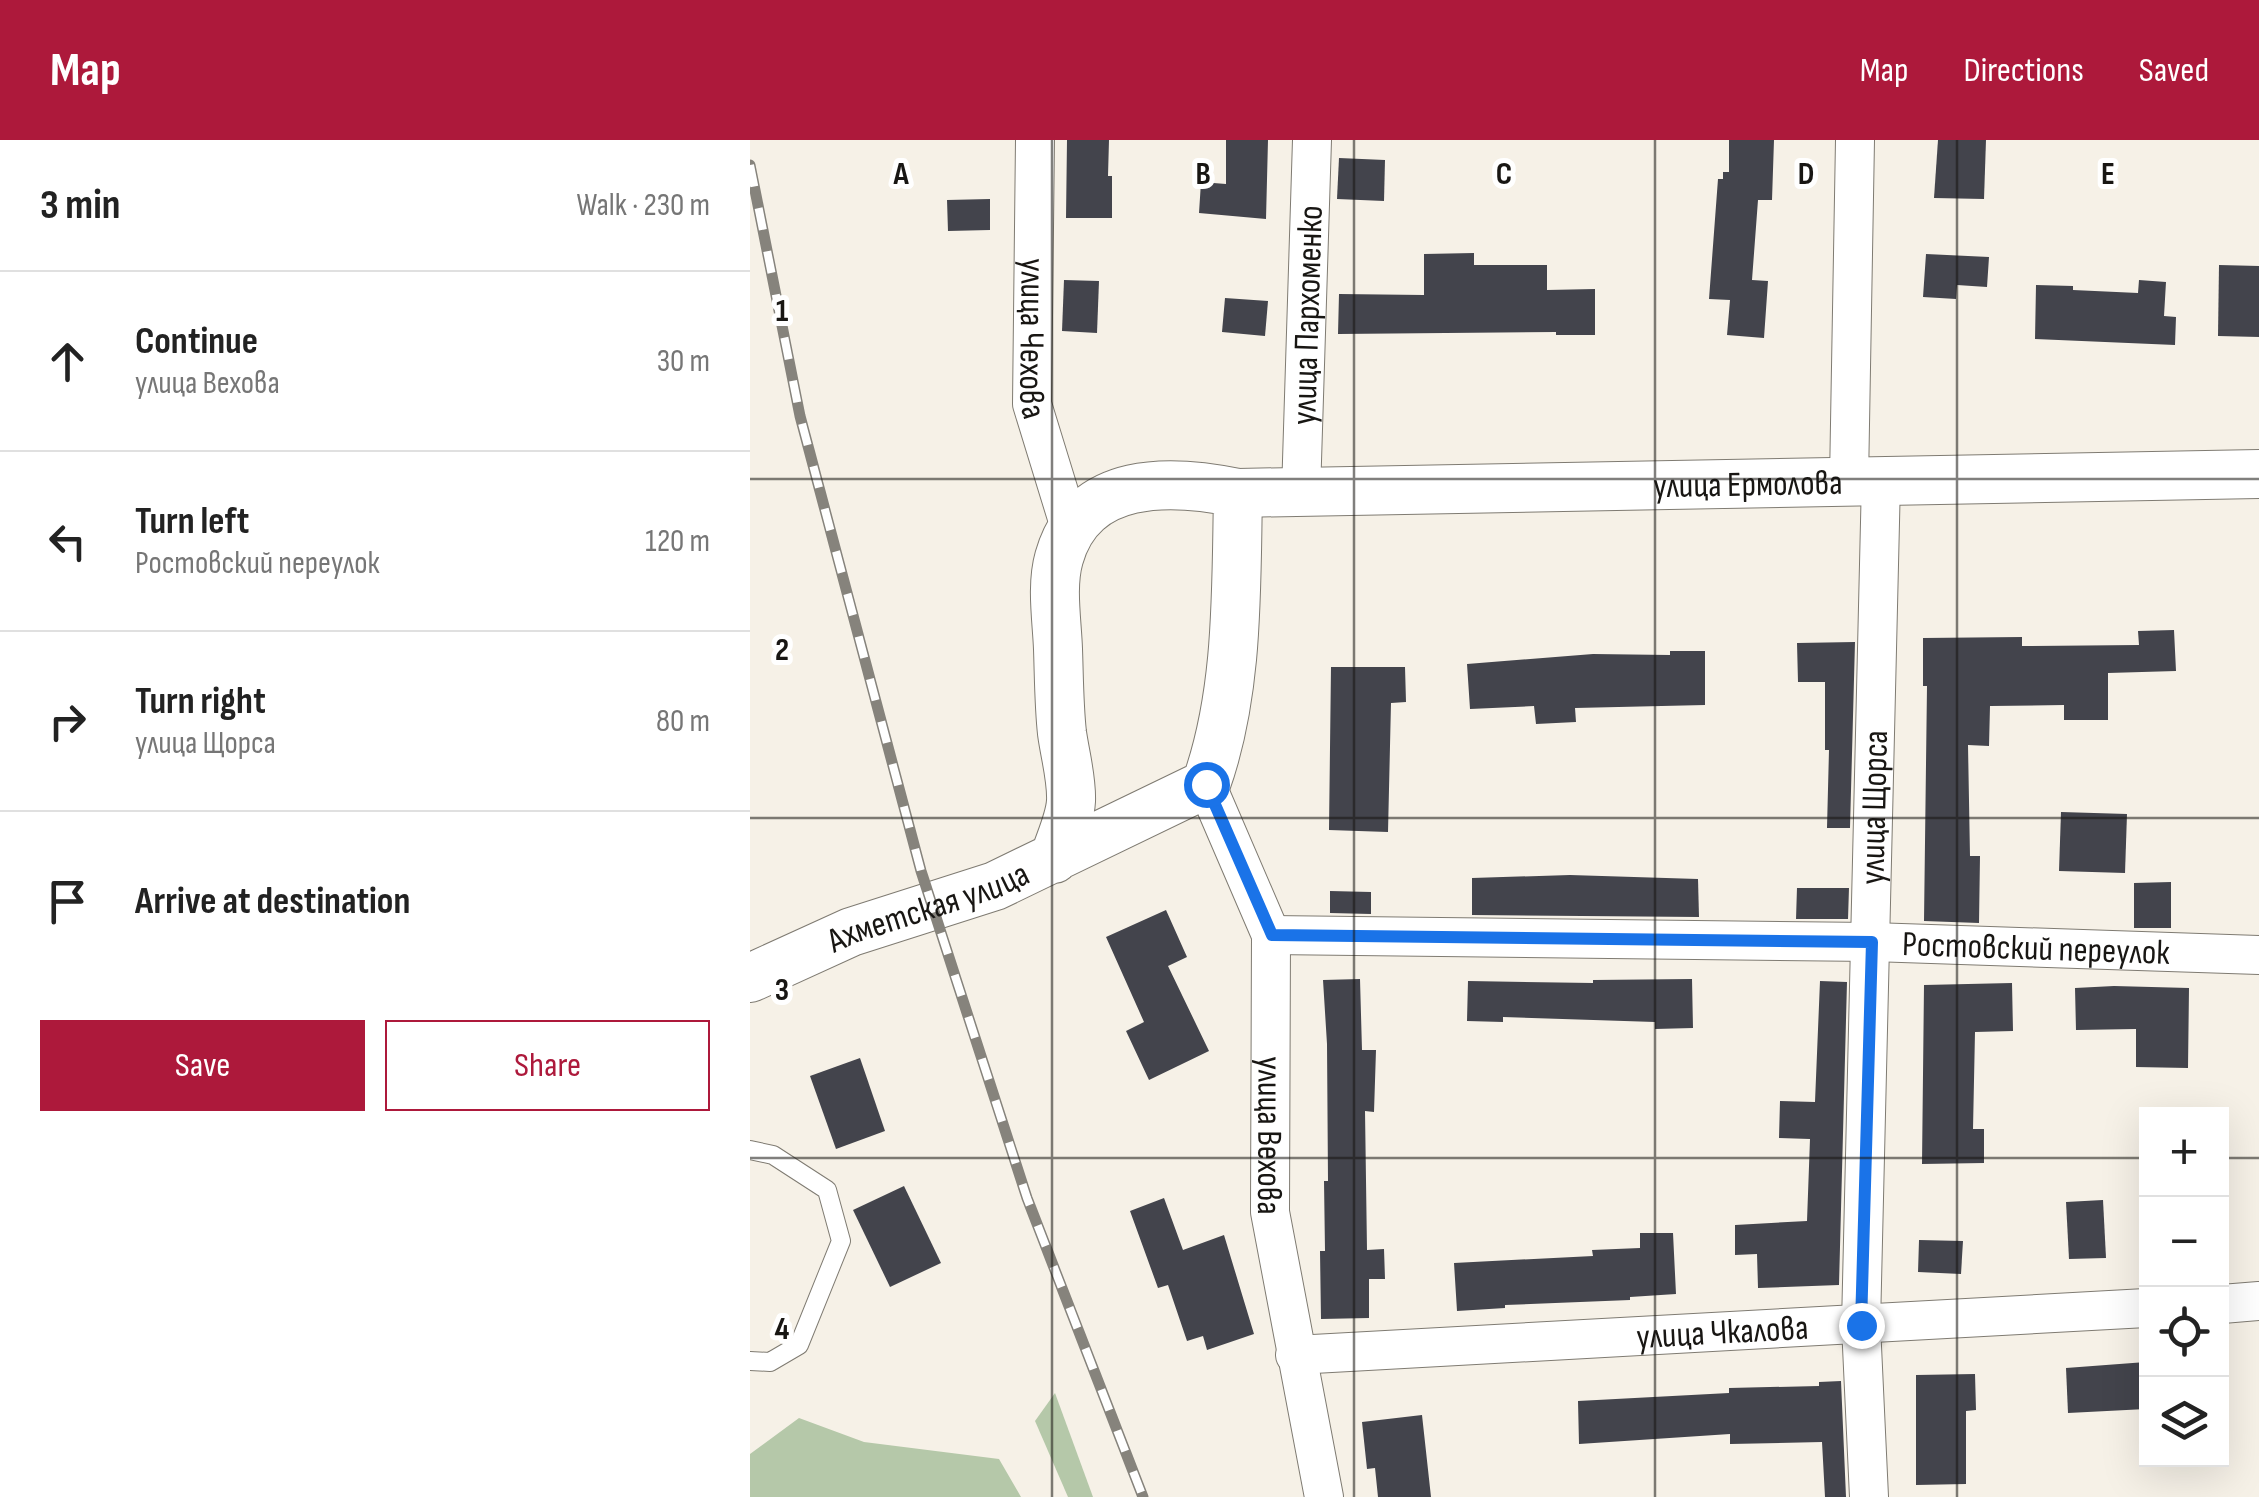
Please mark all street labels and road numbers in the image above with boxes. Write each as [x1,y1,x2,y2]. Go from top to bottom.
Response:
street label: улица Пархоменко [1283,205,1333,426]
street label: улица Чехова [1009,258,1055,424]
street label: улица Ермолова [1653,462,1843,508]
street label: улица Щорса [1851,730,1898,885]
street label: Ахметская улица [820,853,1037,963]
street label: Ростовский переулок [1901,923,2171,975]
street label: улица Вехова [1247,1056,1291,1215]
street label: улица Чкалова [1635,1307,1810,1359]

